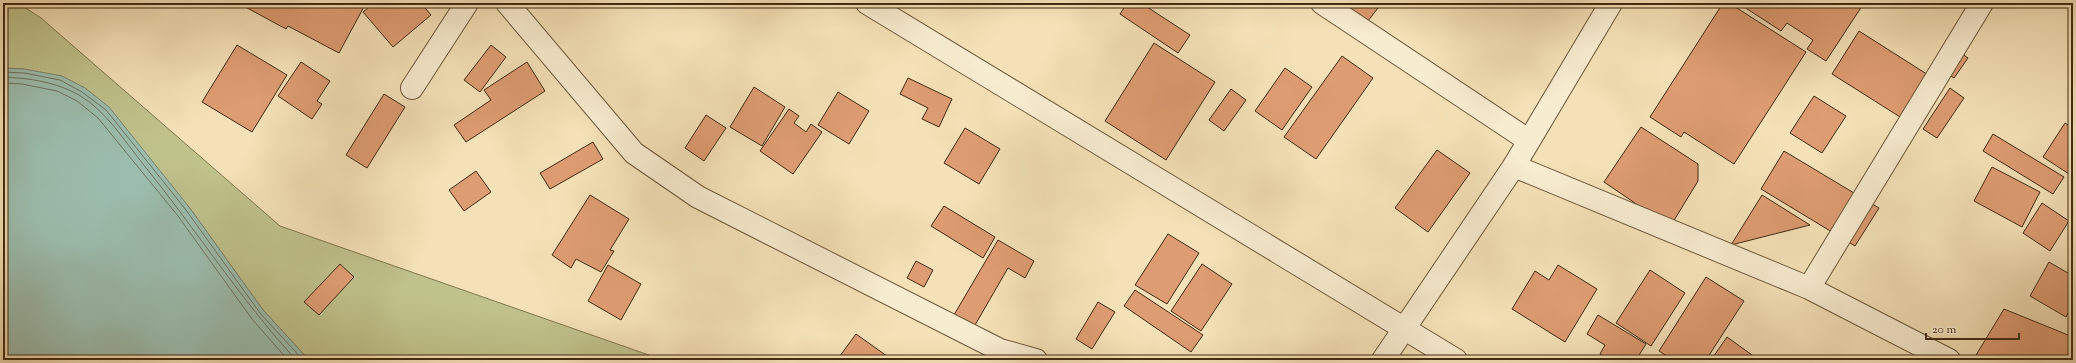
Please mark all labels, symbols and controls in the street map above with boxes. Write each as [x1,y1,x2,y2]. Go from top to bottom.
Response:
scale bar [1926,315,2019,341]
text: 20 m [1932,321,1957,339]

